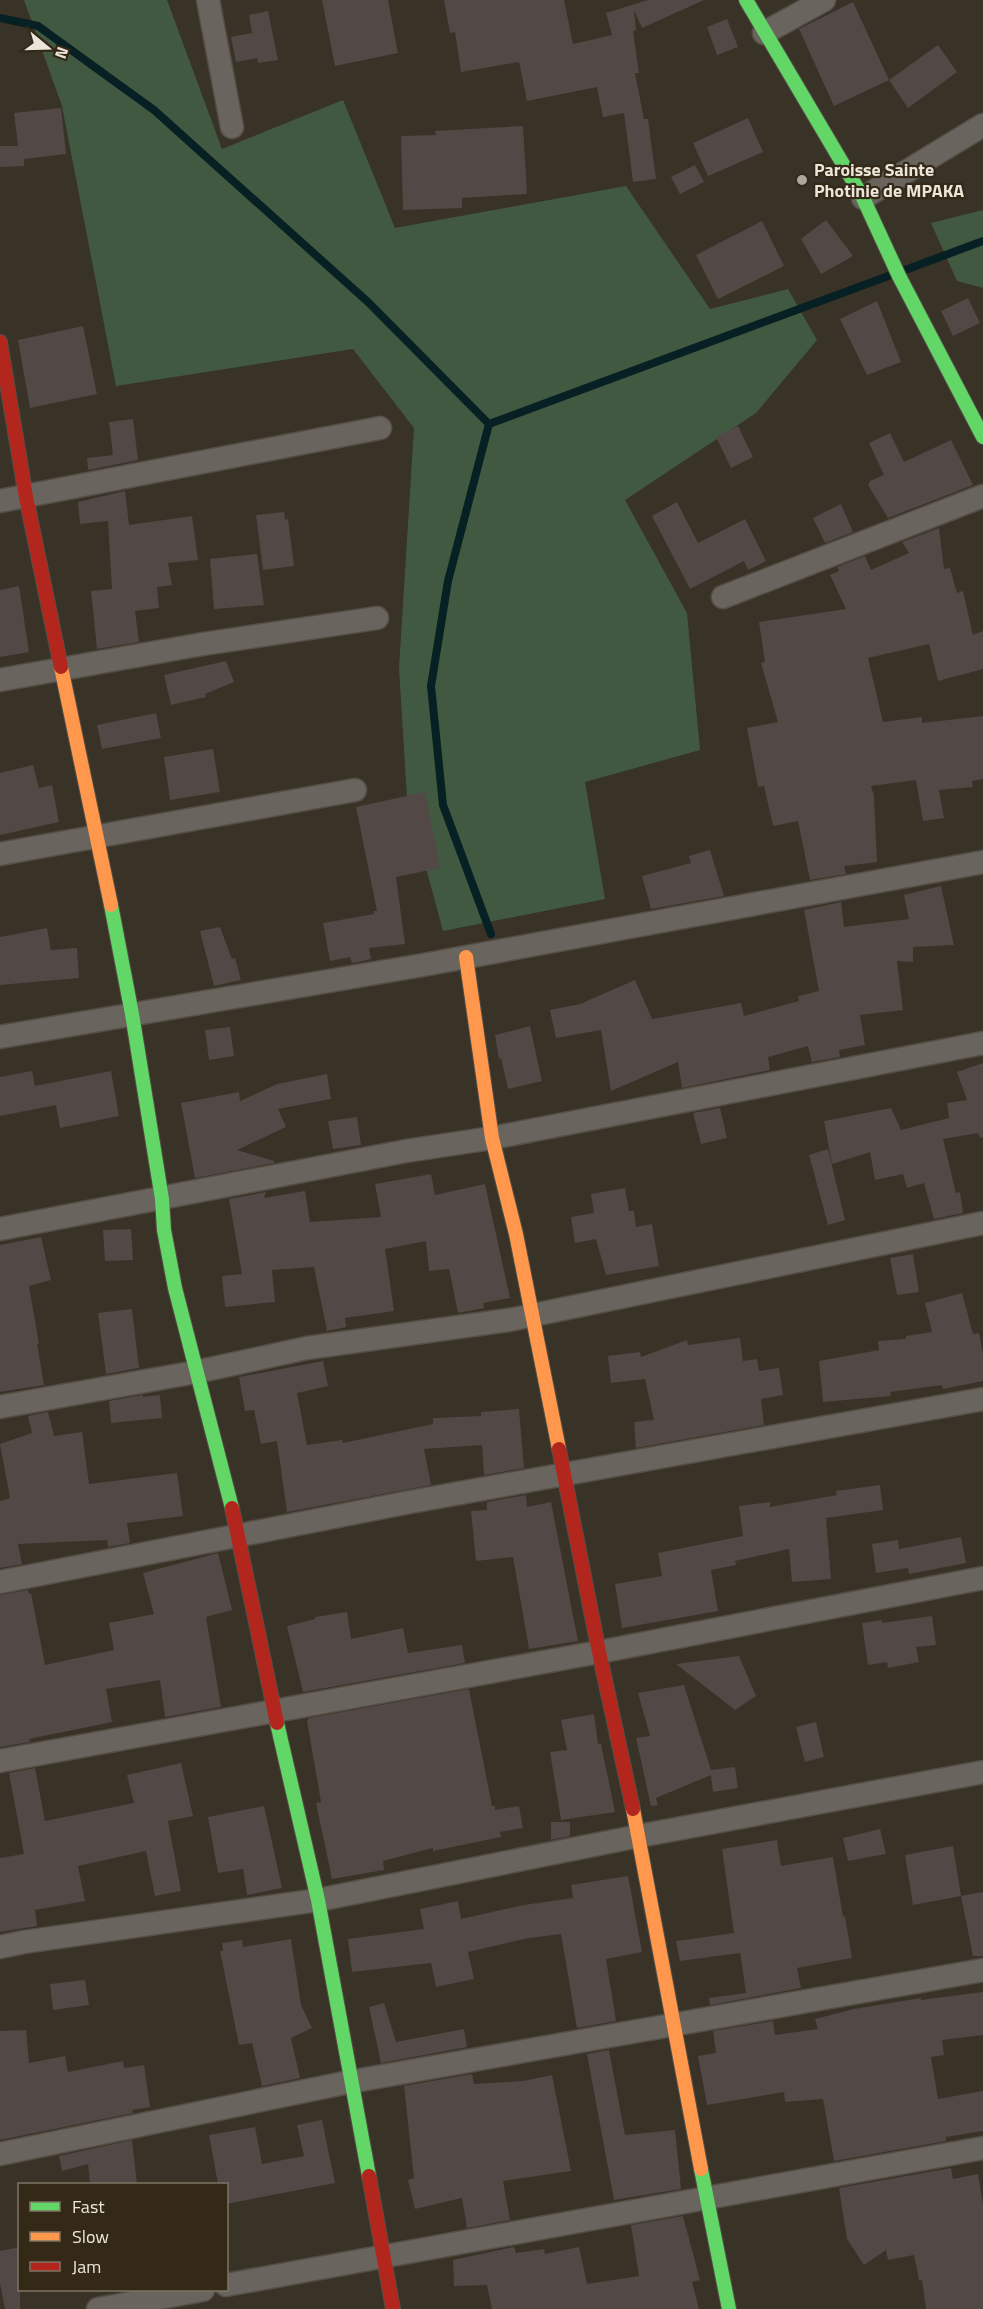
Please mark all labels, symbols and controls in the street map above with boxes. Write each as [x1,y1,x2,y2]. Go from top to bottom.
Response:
north arrow [18,18,78,78]
text: N [49,44,75,62]
place label: Paroisse Sainte Photinie de MPAKA [814,156,964,204]
marker: Paroisse Sainte Photinie de MPAKA [795,173,809,187]
legend [18,2183,228,2291]
text: Fast [72,2193,105,2220]
text: Slow [72,2223,109,2250]
text: Jam [72,2253,101,2280]

